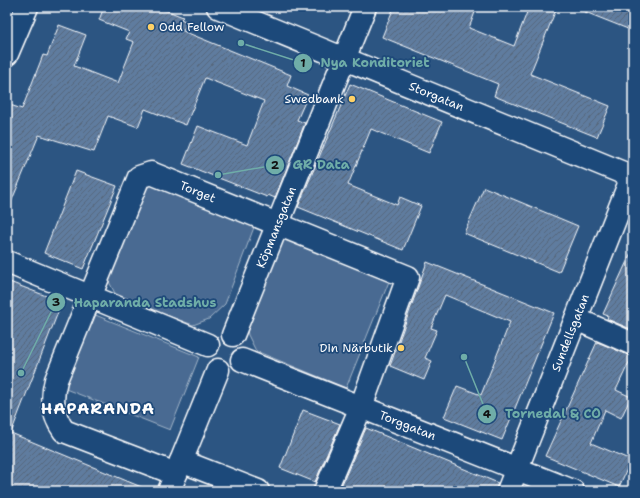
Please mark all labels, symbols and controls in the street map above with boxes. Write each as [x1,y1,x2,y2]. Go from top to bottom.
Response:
place label: Odd Fellow [159,19,225,35]
marker: Odd Fellow [146,22,156,32]
callout: Nya Konditoriet [293,50,438,75]
text: Nya Konditoriet [320,54,430,71]
text: 1 [300,55,306,71]
street label: Storgatan [406,78,466,115]
place label: Swedbank [285,91,344,107]
marker: Swedbank [347,94,357,104]
callout: GR Data [265,152,358,177]
text: GR Data [292,156,350,173]
text: 2 [271,157,280,173]
street label: Torget [177,177,218,206]
street label: Köpmansgatan [253,184,300,271]
callout: Haparanda Stadshus [46,290,224,315]
street label: Sundellsgatan [548,292,593,374]
text: 3 [52,294,60,310]
text: Haparanda Stadshus [74,294,216,311]
place label: Din Närbutik [320,340,393,356]
marker: Din Närbutik [396,343,406,353]
district label: HAPARANDA [41,398,155,419]
callout: Tornedal & CO [477,401,609,426]
text: Tornedal & CO [505,405,601,422]
text: 4 [483,406,492,422]
street label: Torggatan [377,407,438,444]

